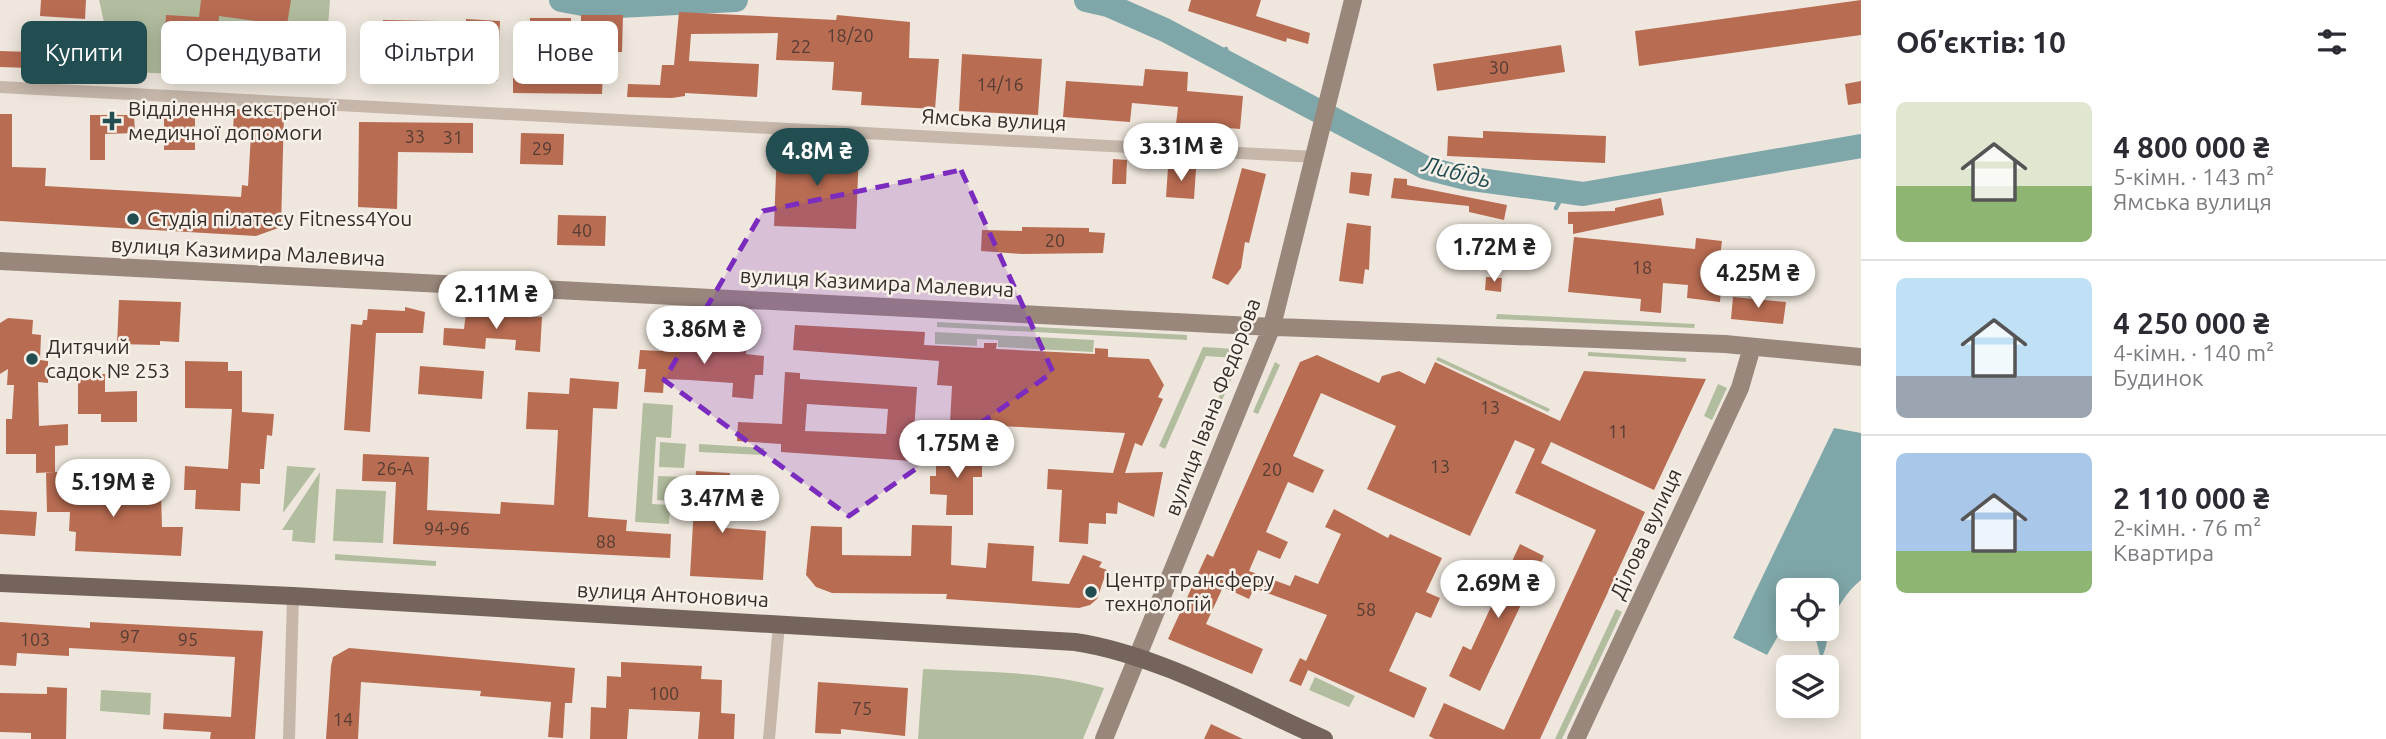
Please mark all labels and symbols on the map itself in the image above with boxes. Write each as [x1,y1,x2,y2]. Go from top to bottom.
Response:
house number: 18/20 [826,25,874,45]
house number: 22 [791,36,811,56]
house number: 30 [1489,57,1509,77]
house number: 14/16 [976,74,1024,94]
place label: Відділення екстреної медичної допомоги [128,96,337,144]
street label: Ямська вулиця [921,103,1067,135]
marker: Відділення екстреної медичної допомоги [102,111,122,131]
pin: 3.31M ₴ [1116,124,1246,183]
house number: 33 [405,126,425,146]
house number: 31 [443,127,463,147]
pin: 4.8M ₴ [760,128,874,188]
house number: 29 [532,138,552,158]
water label: Либідь [1419,151,1494,192]
place label: Студія пілатесу Fitness4You [147,206,412,230]
marker: Студія пілатесу Fitness4You [125,211,141,227]
house number: 40 [572,220,592,240]
pin: 1.72M ₴ [1429,224,1559,284]
house number: 20 [1045,230,1065,250]
street label: вулиця Казимира Малевича [110,232,386,270]
pin: 4.25M ₴ [1693,250,1823,310]
house number: 18 [1632,257,1652,277]
street label: вулиця Казимира Малевича [739,263,1015,301]
pin: 2.11M ₴ [431,272,561,331]
street label: вулиця Івана Федорова [1159,294,1265,519]
pin: 3.86M ₴ [639,306,769,366]
place label: Дитячий садок № 253 [46,334,170,382]
marker: Дитячий садок № 253 [24,351,40,367]
house number: 13 [1480,397,1500,417]
pin: 1.75M ₴ [892,420,1022,480]
house number: 11 [1608,421,1628,441]
house number: 13 [1430,456,1450,476]
house number: 26-А [376,458,414,478]
house number: 20 [1262,459,1282,479]
pin: 5.19M ₴ [48,460,178,519]
street label: Ділова вулиця [1604,465,1686,603]
pin: 3.47M ₴ [657,476,787,535]
house number: 94-96 [424,518,470,538]
house number: 88 [596,531,616,551]
pin: 2.69M ₴ [1433,560,1563,620]
place label: Центр трансферу технологій [1105,567,1274,615]
street label: вулиця Антоновича [576,577,770,611]
marker: Центр трансферу технологій [1083,584,1099,600]
house number: 58 [1356,599,1376,619]
house number: 97 [120,626,140,646]
house number: 103 [20,629,50,649]
house number: 95 [178,629,198,649]
house number: 100 [649,683,679,703]
house number: 75 [852,698,872,718]
house number: 14 [333,709,353,729]

